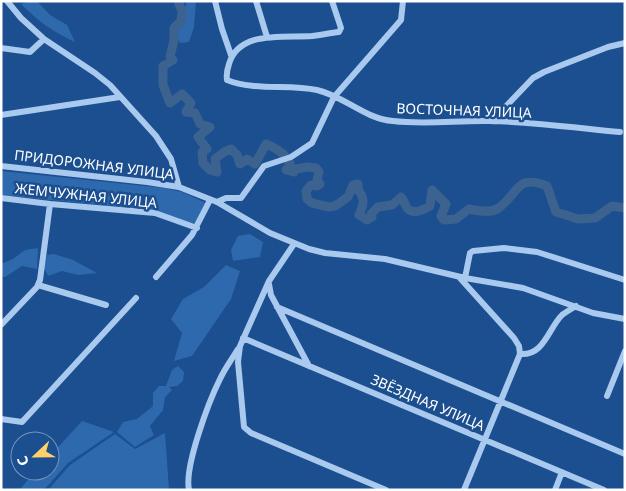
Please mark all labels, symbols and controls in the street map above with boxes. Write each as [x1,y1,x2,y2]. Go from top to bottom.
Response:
street label: ВОСТОЧНАЯ УЛИЦА [396,98,532,122]
street label: ПРИДОРОЖНАЯ УЛИЦА [13,145,175,183]
street label: ЖЕМЧУЖНАЯ УЛИЦА [14,178,158,212]
street label: ЗВЁЗДНАЯ УЛИЦА [368,369,488,435]
north arrow [10,431,60,481]
text: С [12,453,33,469]

